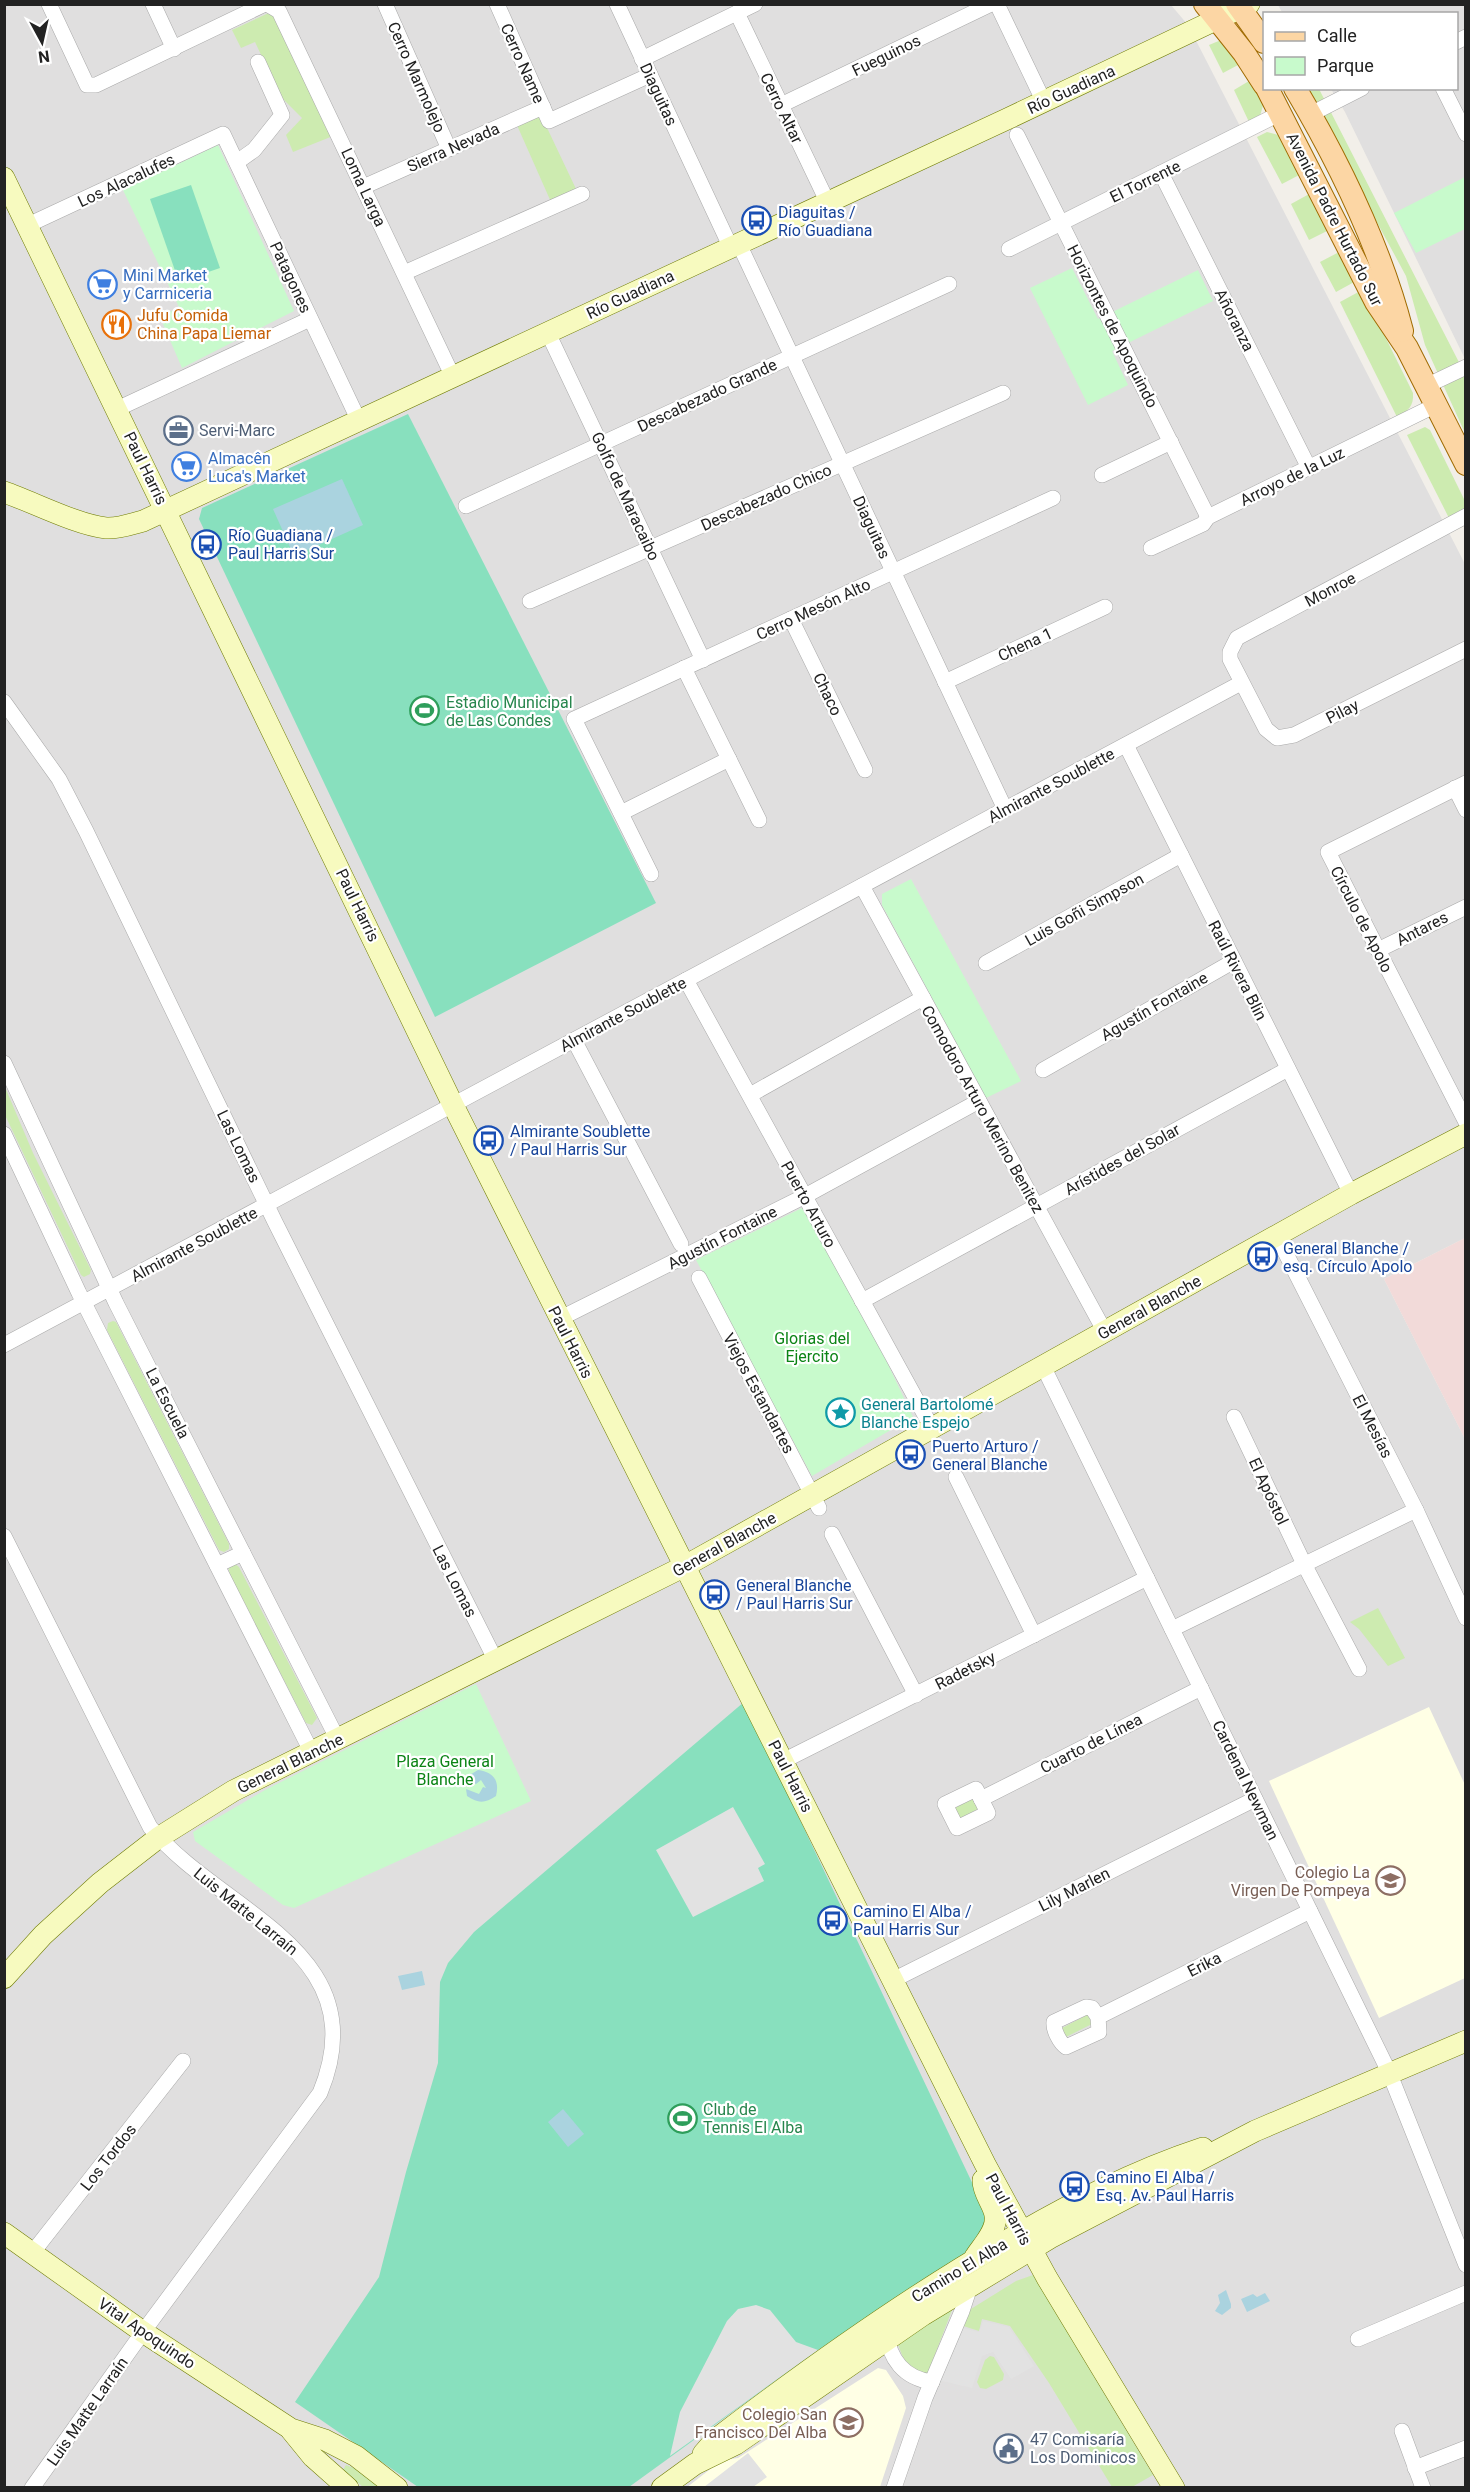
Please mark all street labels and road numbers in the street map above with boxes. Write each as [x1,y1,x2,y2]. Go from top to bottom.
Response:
street label: Cerro Marmolejo [384,19,449,136]
street label: Cerro Name [497,20,549,106]
street label: Fueguinos [849,31,924,80]
street label: Diaguitas [636,60,681,129]
street label: Río Guadiana [1024,61,1118,118]
street label: Cerro Altar [756,70,807,147]
street label: Sierra Nevada [404,119,502,176]
street label: Avenida Padre Hurtado Sur [1283,129,1387,310]
street label: Loma Larga [337,145,390,230]
street label: Los Alacalufes [75,150,178,211]
street label: El Torrente [1107,156,1184,207]
street label: Patagones [266,239,315,316]
street label: Horizontes de Apoquindo [1063,242,1162,411]
street label: Río Guadiana [583,266,677,323]
street label: Añoranza [1211,286,1258,355]
street label: Descabezado Grande [634,355,780,436]
street label: Paul Harris [120,429,171,508]
street label: Golfo de Maracaibo [587,429,664,563]
street label: Arroyo de la Luz [1237,443,1348,510]
street label: Descabezado Chico [698,460,835,535]
street label: Diaguitas [849,493,894,562]
street label: Monroe [1302,568,1359,611]
street label: Cerro Mesón Alto [753,575,873,644]
street label: Chena 1 [995,624,1056,665]
street label: Chaco [809,670,846,719]
street label: Pilay [1323,695,1362,728]
street label: Almirante Soublette [985,744,1118,827]
street label: Círculo de Apolo [1327,863,1397,976]
street label: Paul Harris [332,866,383,945]
street label: Luis Goñi Simpson [1022,869,1147,950]
street label: Antares [1393,907,1451,949]
street label: Raúl Rivera Blin [1204,917,1271,1023]
street label: Agustín Fontaine [1097,968,1211,1045]
street label: Almirante Soublette [557,973,690,1056]
street label: Comodoro Arturo Merino Benitez [917,1002,1048,1216]
street label: Las Lomas [213,1107,264,1186]
street label: Arístides del Solar [1061,1120,1184,1199]
street label: Puerto Arturo [777,1158,840,1251]
street label: Agustín Fontaine [664,1202,780,1273]
street label: Almirante Soublette [128,1203,261,1286]
street label: General Blanche [1094,1271,1204,1344]
street label: Paul Harris [544,1303,597,1382]
street label: Viejos Estandartes [719,1330,798,1457]
street label: La Escuela [142,1365,193,1442]
street label: El Mesías [1349,1391,1397,1461]
street label: El Apóstol [1245,1455,1292,1528]
street label: General Blanche [669,1508,779,1581]
street label: Las Lomas [428,1542,481,1620]
street label: Radetsky [932,1647,999,1694]
street label: Cuarto de Línea [1037,1710,1145,1777]
street label: Cardenal Newman [1208,1717,1283,1843]
street label: General Blanche [234,1730,346,1797]
street label: Paul Harris [764,1737,817,1816]
street label: Lily Marlen [1035,1863,1113,1915]
street label: Luis Matte Larraín [190,1864,301,1959]
street label: Erika [1184,1948,1224,1981]
street label: Los Tordos [77,2120,140,2194]
street label: Paul Harris [982,2170,1035,2248]
street label: Camino El Alba [908,2234,1010,2306]
street label: Vital Apoquindo [94,2294,199,2373]
street label: Luis Matte Larraín [43,2353,132,2469]

